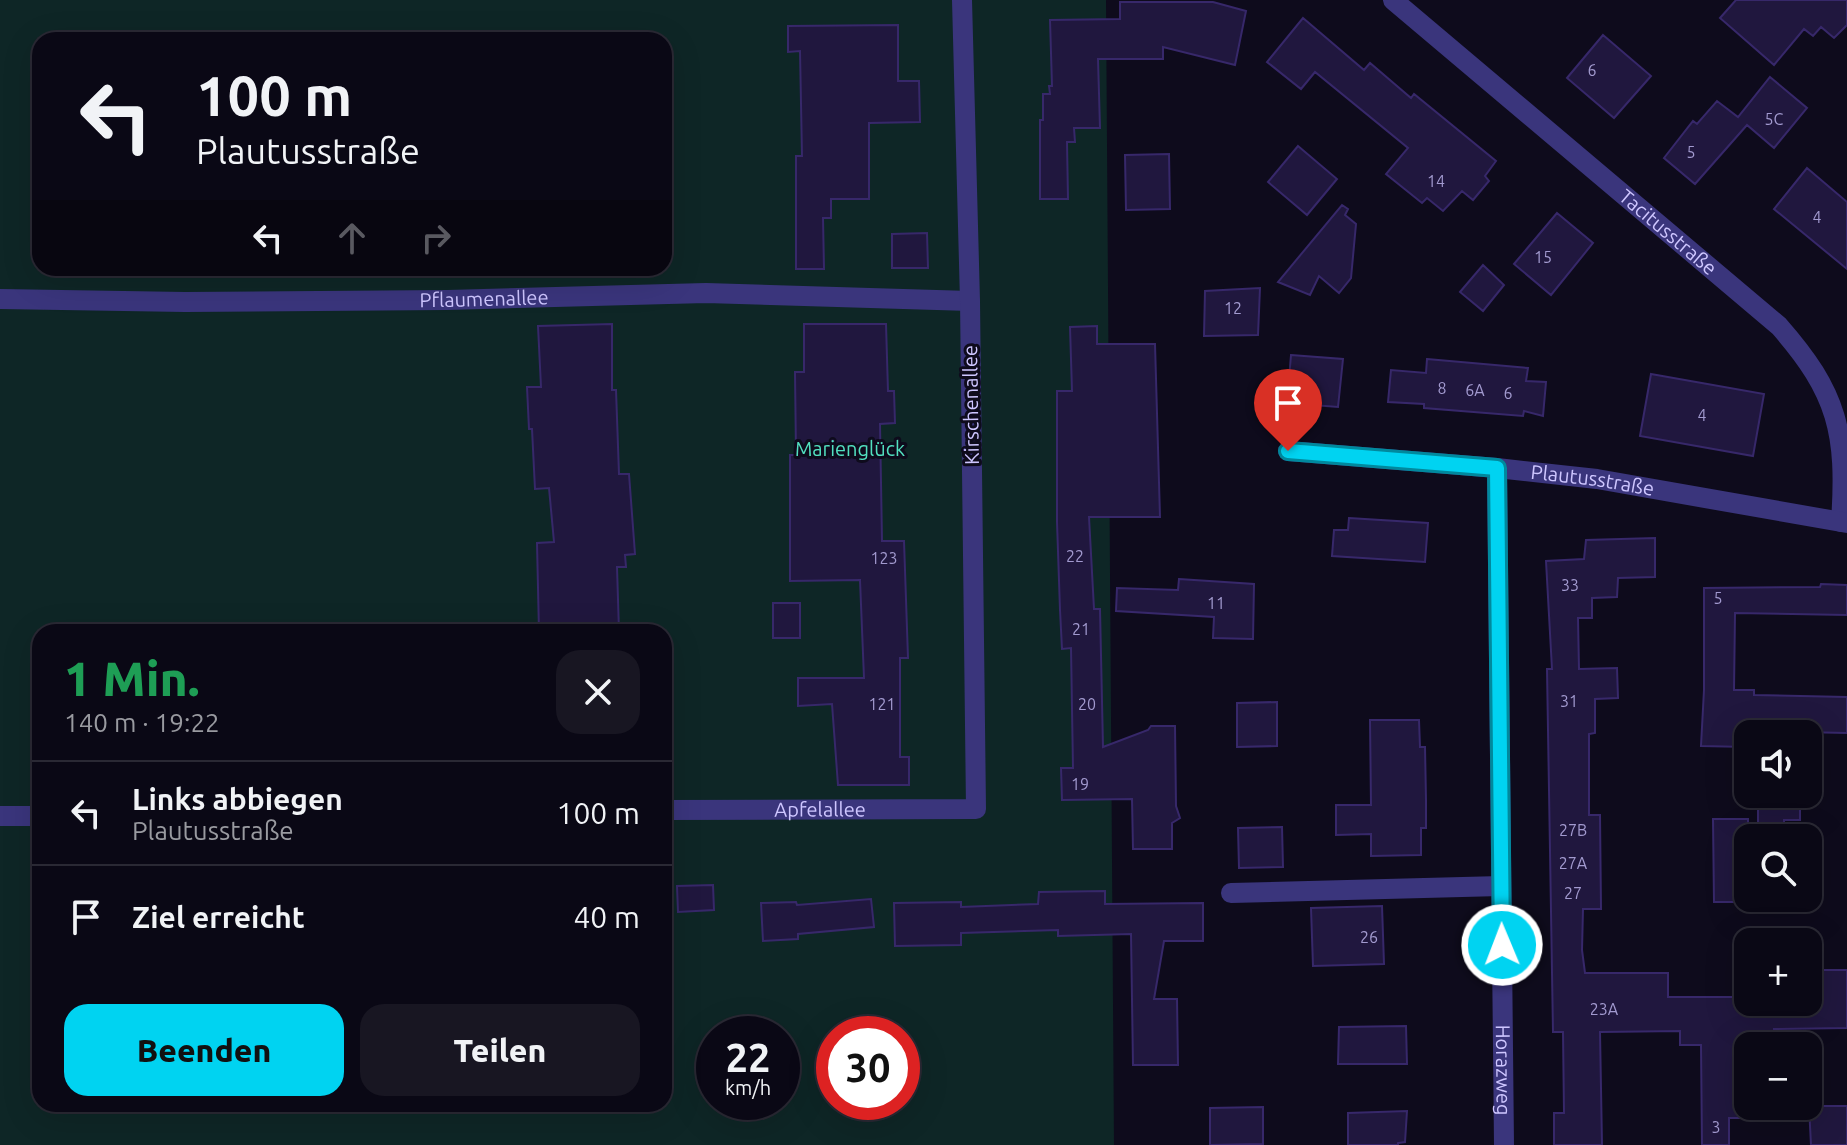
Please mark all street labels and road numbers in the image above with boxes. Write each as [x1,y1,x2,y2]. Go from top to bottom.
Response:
street label: Tacitusstraße [1615,184,1722,280]
street label: Pflaumenallee [419,285,549,311]
street label: Kirschenallee [958,345,983,465]
street label: Plautusstraße [1530,460,1656,500]
street label: Apfelallee [774,797,866,821]
street label: Horazweg [1492,1024,1516,1115]

